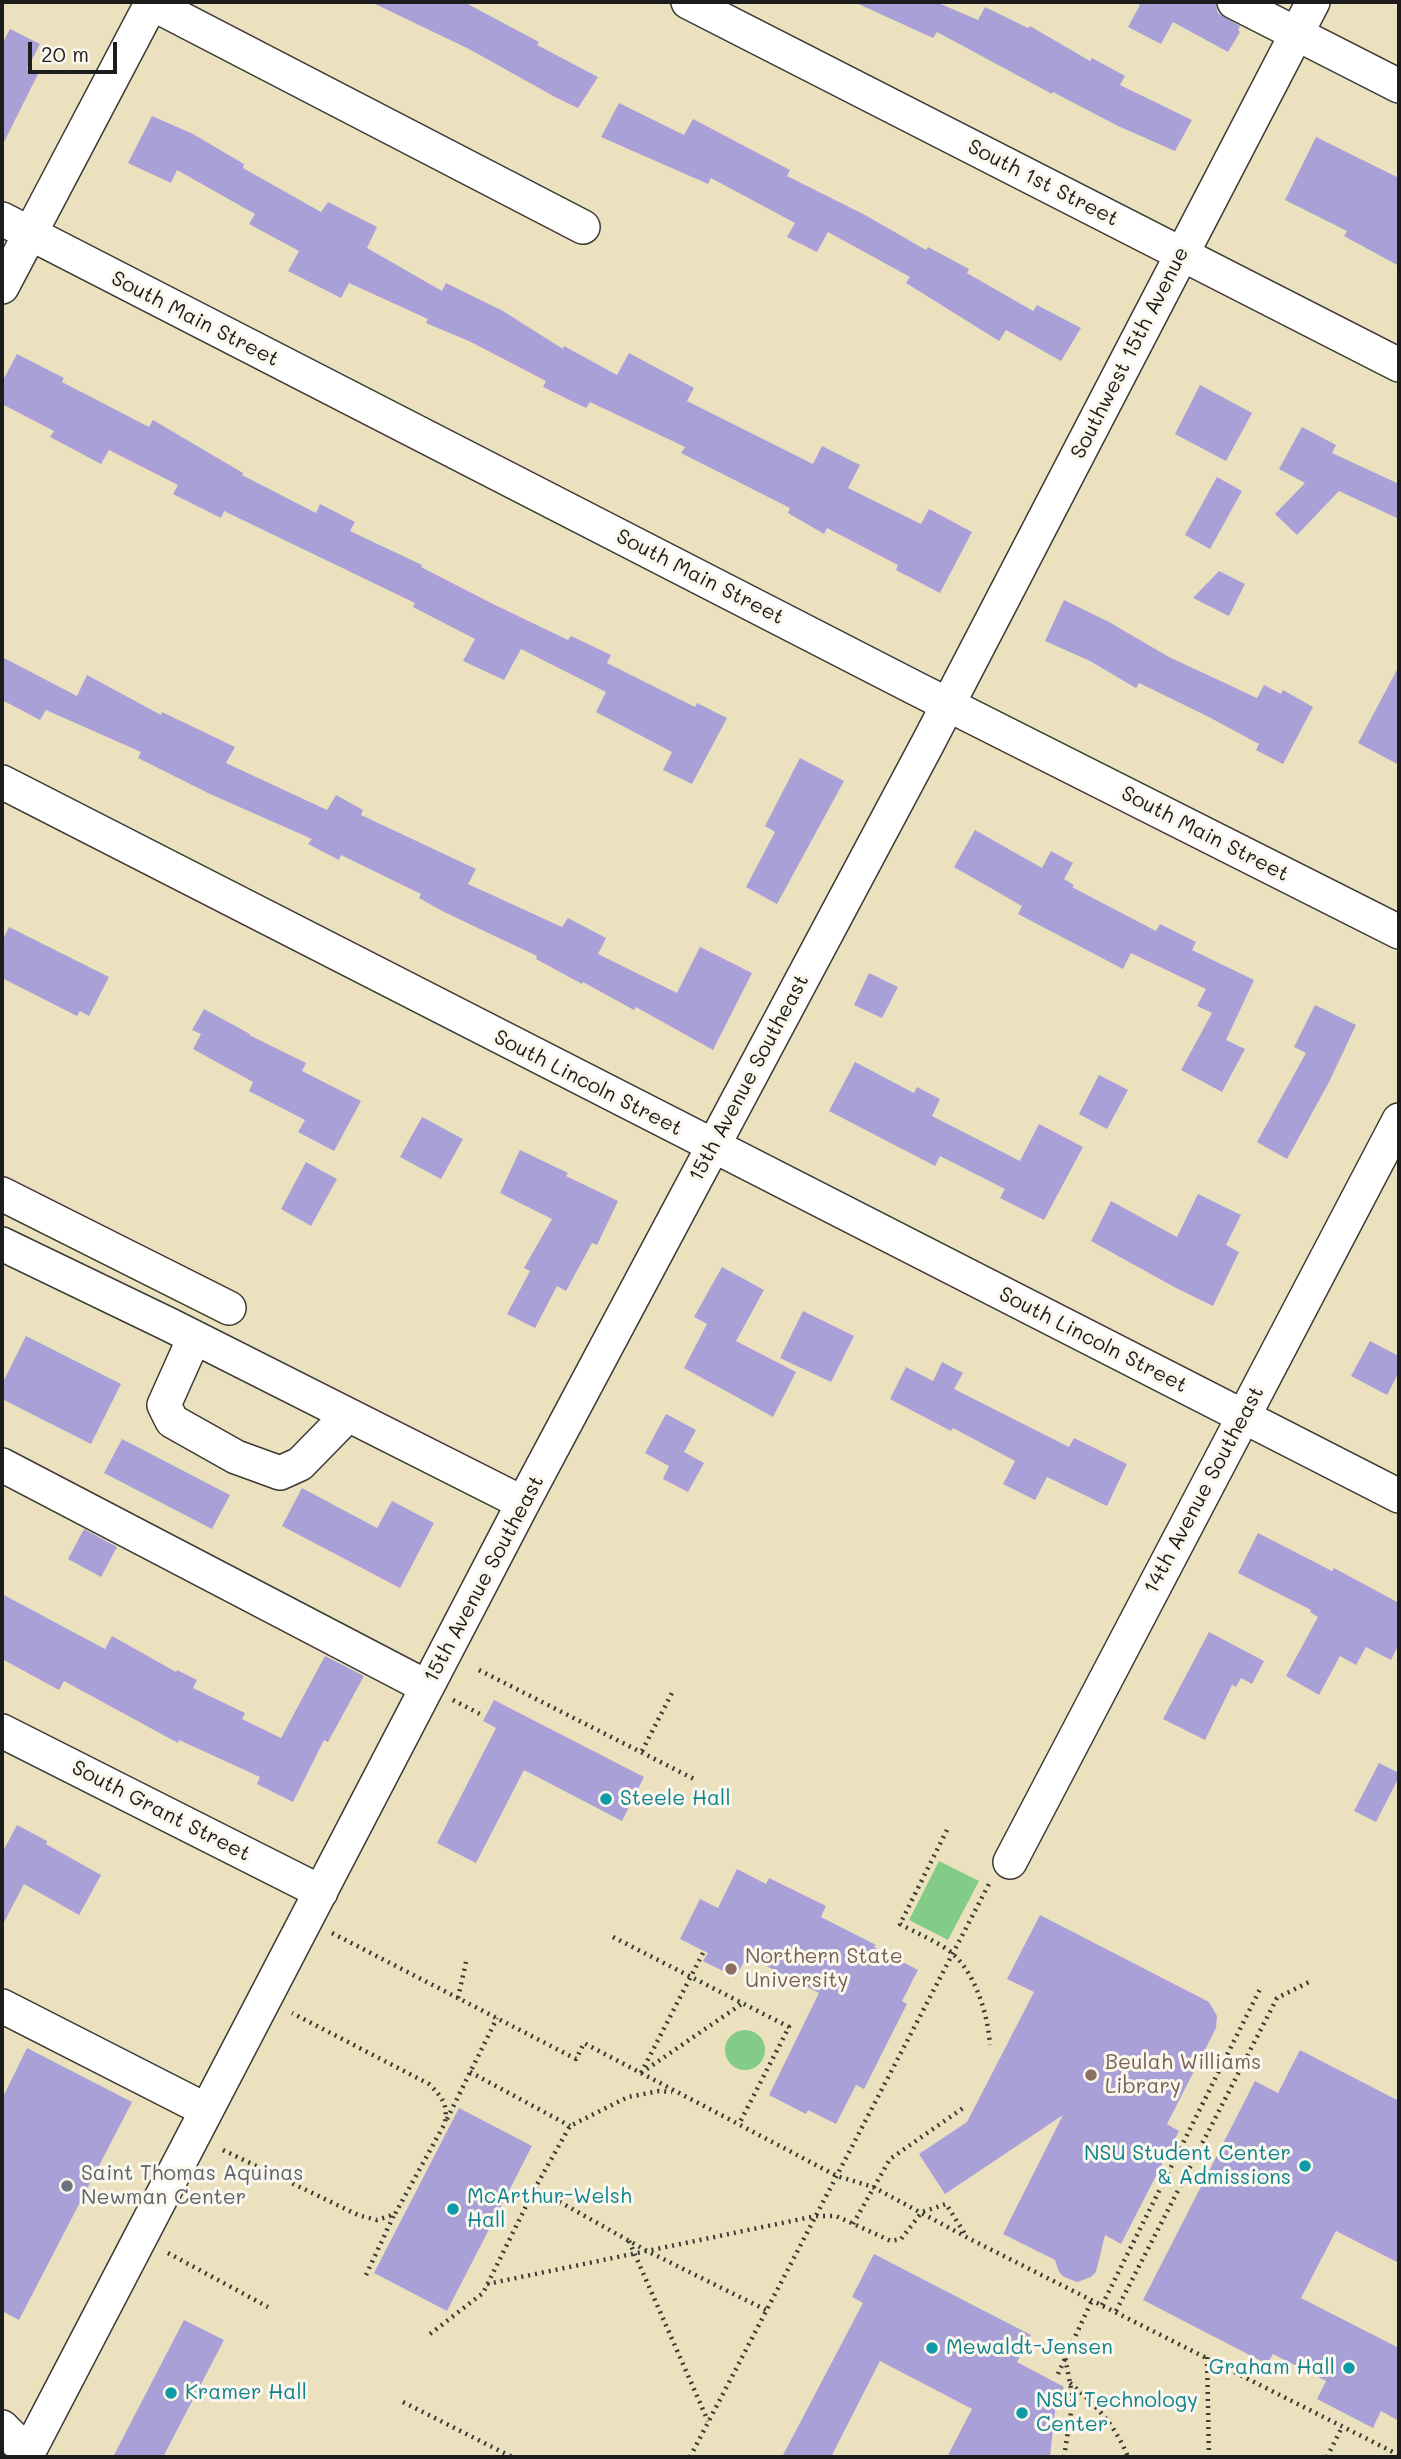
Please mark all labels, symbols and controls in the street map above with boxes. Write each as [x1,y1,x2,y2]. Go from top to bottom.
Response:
scale bar [32,28,121,72]
text: 20 m [41,40,89,67]
street label: South 1st Street [963,134,1123,232]
street label: Southwest 15th Avenue [1066,243,1194,463]
street label: South Main Street [107,266,283,372]
street label: South Main Street [612,524,788,630]
street label: South Main Street [1117,781,1293,887]
street label: 15th Avenue Southeast [684,970,814,1186]
street label: South Lincoln Street [490,1025,686,1141]
street label: South Lincoln Street [995,1282,1191,1398]
street label: 14th Avenue Southeast [1139,1382,1269,1598]
street label: 15th Avenue Southeast [419,1471,549,1687]
street label: South Grant Street [67,1755,255,1867]
place label: Steele Hall [620,1786,731,1812]
marker: Steele Hall [598,1791,614,1807]
place label: Northern State University [745,1944,903,1994]
marker: Northern State University [723,1961,739,1977]
place label: Beulah Williams Library [1105,2050,1261,2100]
marker: Beulah Williams Library [1083,2067,1099,2083]
place label: NSU Student Center & Admissions [1084,2141,1291,2191]
marker: NSU Student Center & Admissions [1297,2158,1313,2174]
place label: Saint Thomas Aquinas Newman Center [81,2161,303,2211]
marker: Saint Thomas Aquinas Newman Center [59,2178,75,2194]
place label: McArthur-Welsh Hall [467,2184,632,2234]
marker: McArthur-Welsh Hall [445,2201,461,2217]
place label: Mewaldt-Jensen [946,2335,1113,2361]
marker: Mewaldt-Jensen [924,2340,940,2356]
place label: Graham Hall [1209,2355,1335,2381]
marker: Graham Hall [1341,2360,1357,2376]
place label: Kramer Hall [185,2380,307,2406]
marker: Kramer Hall [163,2385,179,2401]
place label: NSU Technology Center [1036,2388,1198,2438]
marker: NSU Technology Center [1014,2405,1030,2421]

